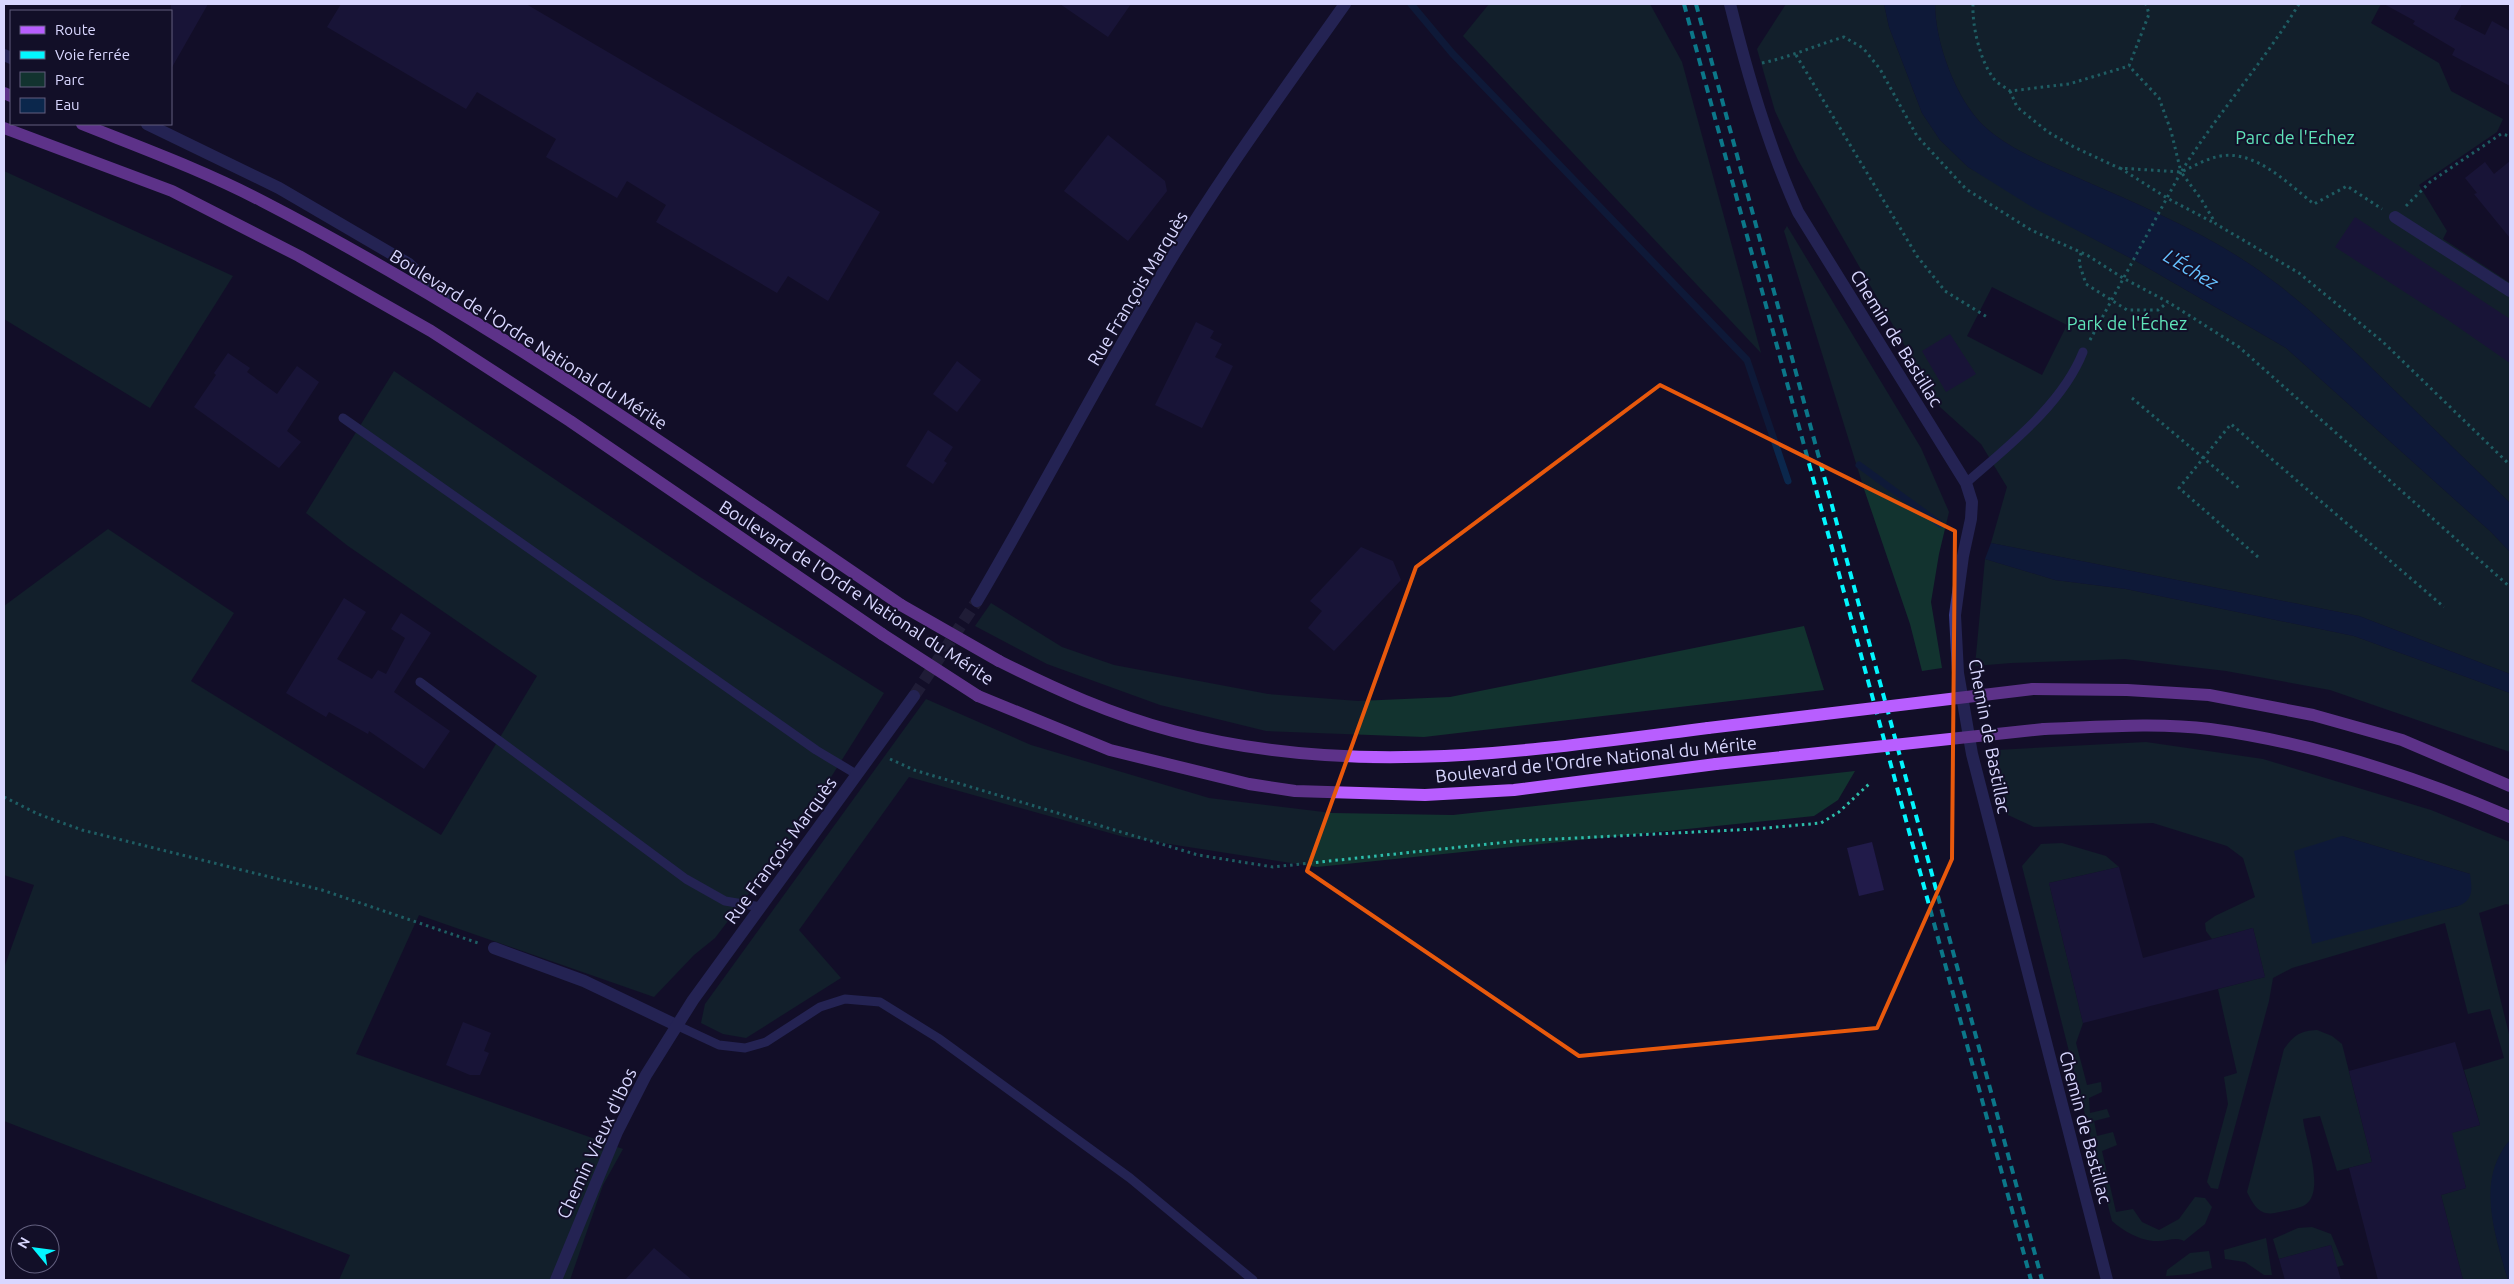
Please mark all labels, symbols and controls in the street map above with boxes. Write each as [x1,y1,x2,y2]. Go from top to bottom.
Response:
legend [10,10,172,125]
text: Route [55,21,96,38]
text: Voie ferrée [55,46,130,63]
text: Parc [55,71,84,88]
text: Eau [55,96,80,113]
park label: Parc de l'Echez [2235,127,2355,147]
street label: Rue François Marquès [1083,207,1191,369]
water label: L'Échez [2160,244,2223,294]
street label: Boulevard de l'Ordre National du Mérite [387,245,671,433]
street label: Chemin de Bastillac [1847,266,1947,410]
park label: Park de l'Échez [2067,312,2187,333]
street label: Boulevard de l'Ordre National du Mérite [716,496,998,688]
street label: Chemin de Bastillac [1965,657,2015,815]
street label: Boulevard de l'Ordre National du Mérite [1434,732,1758,786]
street label: Rue François Marquès [720,773,840,927]
street label: Chemin de Bastillac [2056,1048,2116,1206]
street label: Chemin Vieux d'Ibos [552,1064,640,1221]
north arrow [10,1224,60,1274]
text: N [14,1234,33,1251]

